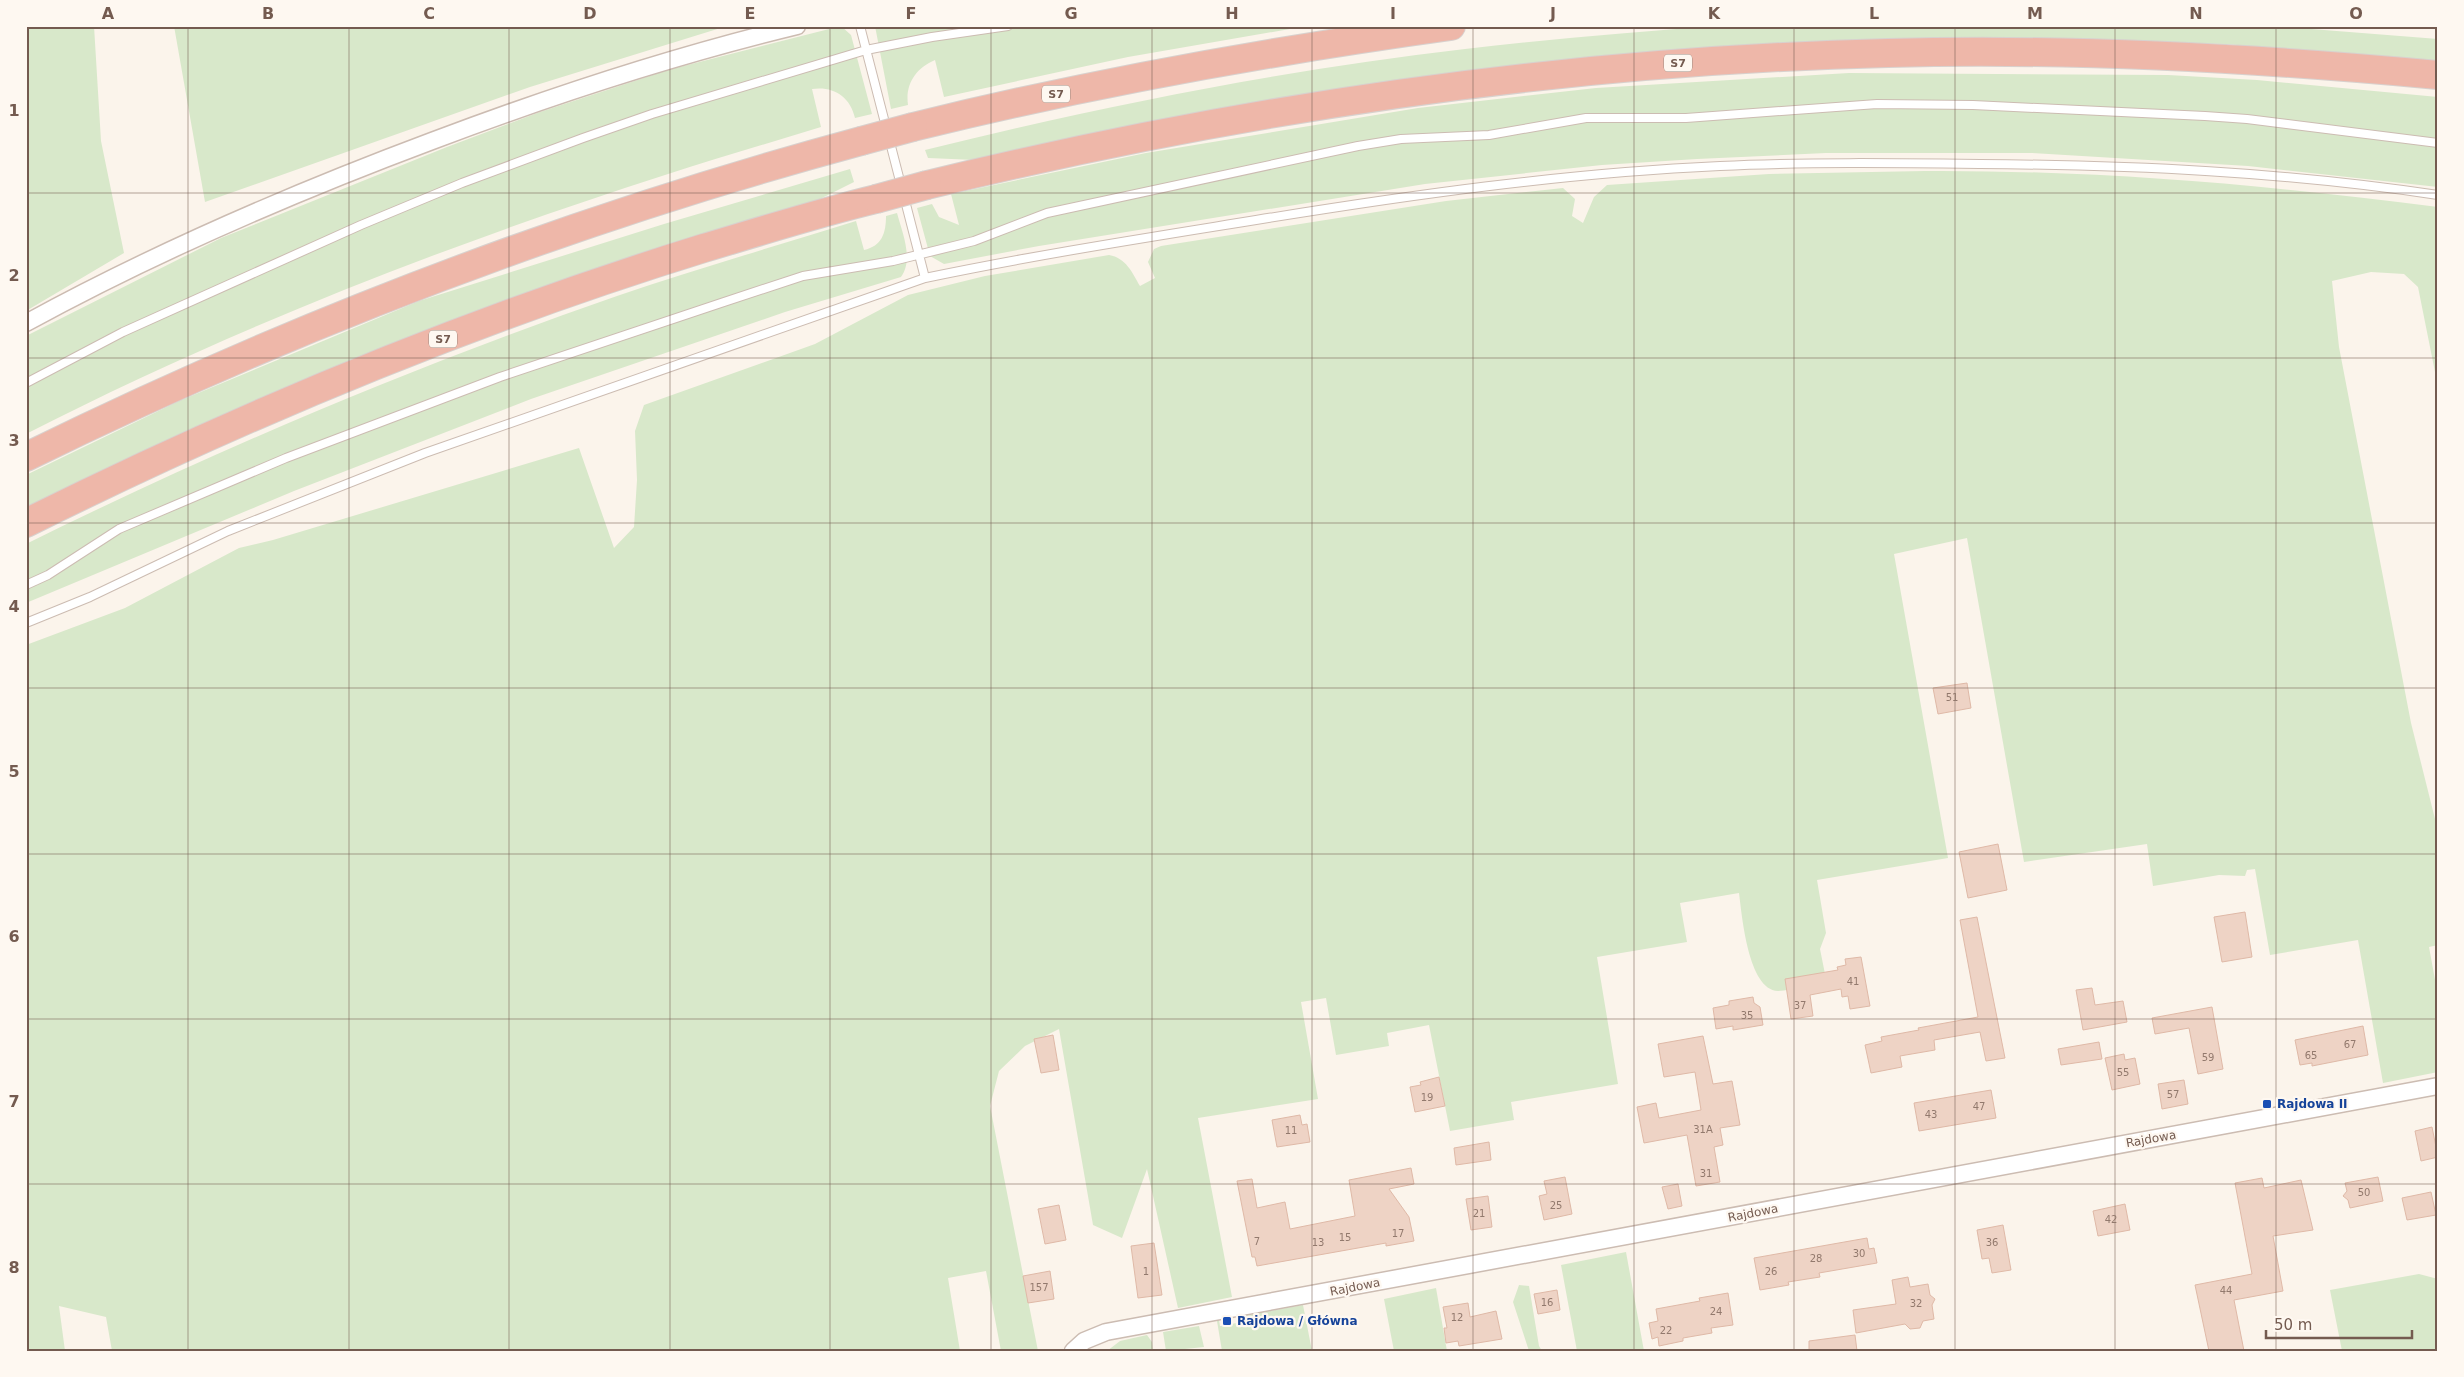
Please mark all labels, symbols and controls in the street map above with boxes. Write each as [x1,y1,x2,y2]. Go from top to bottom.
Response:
text: A [102,4,115,23]
text: B [262,4,274,23]
text: C [423,4,435,23]
text: D [583,4,597,23]
text: E [745,4,755,23]
text: F [906,4,916,23]
text: G [1064,4,1078,23]
text: H [1225,4,1239,23]
text: I [1390,4,1396,23]
text: J [1549,4,1556,23]
text: K [1708,4,1721,23]
text: L [1869,4,1879,23]
text: M [2027,4,2043,23]
text: N [2189,4,2203,23]
text: O [2349,4,2363,23]
road number: S7 [1664,54,1692,72]
road number: S7 [1042,86,1070,102]
text: 1 [8,101,20,120]
text: 2 [8,266,20,285]
road number: S7 [429,330,457,348]
text: 3 [8,431,20,450]
text: 4 [8,597,20,616]
house number: 51 [1946,692,1958,703]
text: 5 [8,762,20,781]
text: 6 [8,927,20,946]
house number: 41 [1847,976,1859,987]
house number: 37 [1794,1000,1806,1011]
house number: 35 [1741,1010,1753,1021]
house number: 67 [2344,1039,2356,1050]
house number: 65 [2305,1050,2317,1061]
house number: 59 [2202,1052,2214,1063]
house number: 55 [2117,1067,2129,1078]
house number: 57 [2167,1089,2179,1100]
text: 7 [8,1092,20,1111]
house number: 19 [1421,1092,1433,1103]
place label: Rajdowa II [2277,1097,2348,1111]
marker: Rajdowa II [2261,1098,2273,1110]
house number: 47 [1973,1101,1985,1112]
house number: 43 [1925,1109,1937,1120]
house number: 31A [1693,1124,1713,1135]
house number: 11 [1285,1125,1297,1136]
street label: Rajdowa [2125,1128,2177,1150]
house number: 31 [1700,1168,1712,1179]
house number: 50 [2358,1187,2370,1198]
house number: 25 [1550,1200,1562,1211]
street label: Rajdowa [1727,1201,1779,1225]
house number: 21 [1473,1208,1485,1219]
house number: 42 [2105,1214,2117,1225]
house number: 17 [1392,1228,1404,1239]
house number: 15 [1339,1232,1351,1243]
house number: 7 [1254,1236,1260,1247]
house number: 13 [1312,1237,1324,1248]
house number: 36 [1986,1237,1998,1248]
house number: 30 [1853,1248,1865,1259]
house number: 28 [1810,1253,1822,1264]
text: 8 [8,1258,20,1277]
house number: 1 [1143,1266,1149,1277]
house number: 26 [1765,1266,1777,1277]
street label: Rajdowa [1329,1275,1381,1299]
house number: 157 [1029,1282,1049,1293]
house number: 44 [2220,1285,2232,1296]
house number: 16 [1541,1297,1553,1308]
house number: 32 [1910,1298,1922,1309]
house number: 24 [1710,1306,1722,1317]
scale bar [2266,1307,2413,1339]
house number: 12 [1451,1312,1463,1323]
place label: Rajdowa / Główna [1237,1314,1357,1328]
marker: Rajdowa / Główna [1221,1315,1233,1327]
text: 50 m [2274,1316,2312,1334]
house number: 22 [1660,1325,1672,1336]

